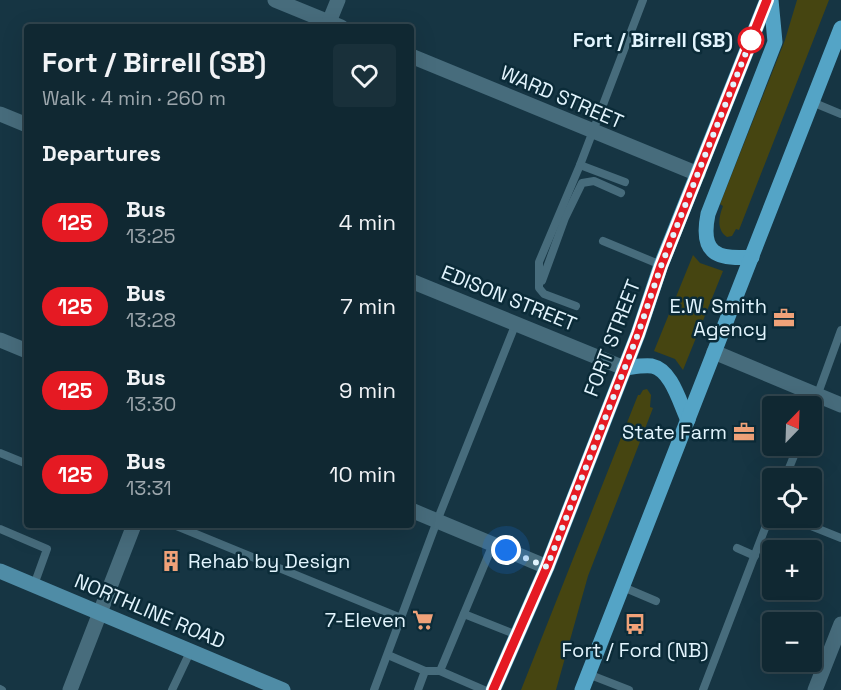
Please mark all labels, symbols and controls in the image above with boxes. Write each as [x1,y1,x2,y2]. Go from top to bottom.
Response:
place label: Fort / Birrell (SB) [573,27,733,53]
marker: Fort / Birrell (SB) [738,27,764,53]
text: Fort / Birrell (SB) [42,44,266,80]
button: heart [333,44,396,107]
street label: WARD STREET [497,59,628,135]
text: Walk · 4 min · 260 m [42,85,226,111]
text: Departures [42,139,161,167]
text: Bus [126,195,166,223]
text: 4 min [339,208,396,236]
text: 125 [58,209,92,236]
text: 13:25 [126,223,176,249]
street label: EDISON STREET [437,259,581,337]
street label: FORT STREET [578,276,646,400]
text: Bus [126,279,166,307]
text: 7 min [340,292,396,320]
text: 125 [58,293,92,320]
place label: E.W. Smith Agency [670,293,767,342]
office icon: E.W. Smith Agency [772,306,796,330]
text: 13:28 [126,307,176,333]
text: Bus [126,363,166,391]
text: 9 min [339,376,396,404]
text: 125 [58,377,92,404]
text: 13:30 [126,391,176,417]
north arrow [762,396,822,456]
map controls [762,396,822,672]
place label: State Farm [622,419,727,445]
office icon: State Farm [732,420,756,444]
text: Bus [126,447,166,475]
text: 10 min [329,460,396,488]
text: 125 [58,461,92,488]
button: locate [762,468,822,528]
text: 13:31 [126,475,172,501]
your location [491,535,521,565]
button: + [762,540,822,600]
place label: Rehab by Design [188,548,350,574]
building icon: Rehab by Design [159,549,183,573]
street label: NORTHLINE ROAD [71,568,229,654]
place label: 7-Eleven [325,607,406,633]
supermarket icon: 7-Eleven [411,608,435,632]
bus stop icon: Fort / Ford (NB) [623,612,647,636]
button: − [762,612,822,672]
place label: Fort / Ford (NB) [561,637,709,663]

